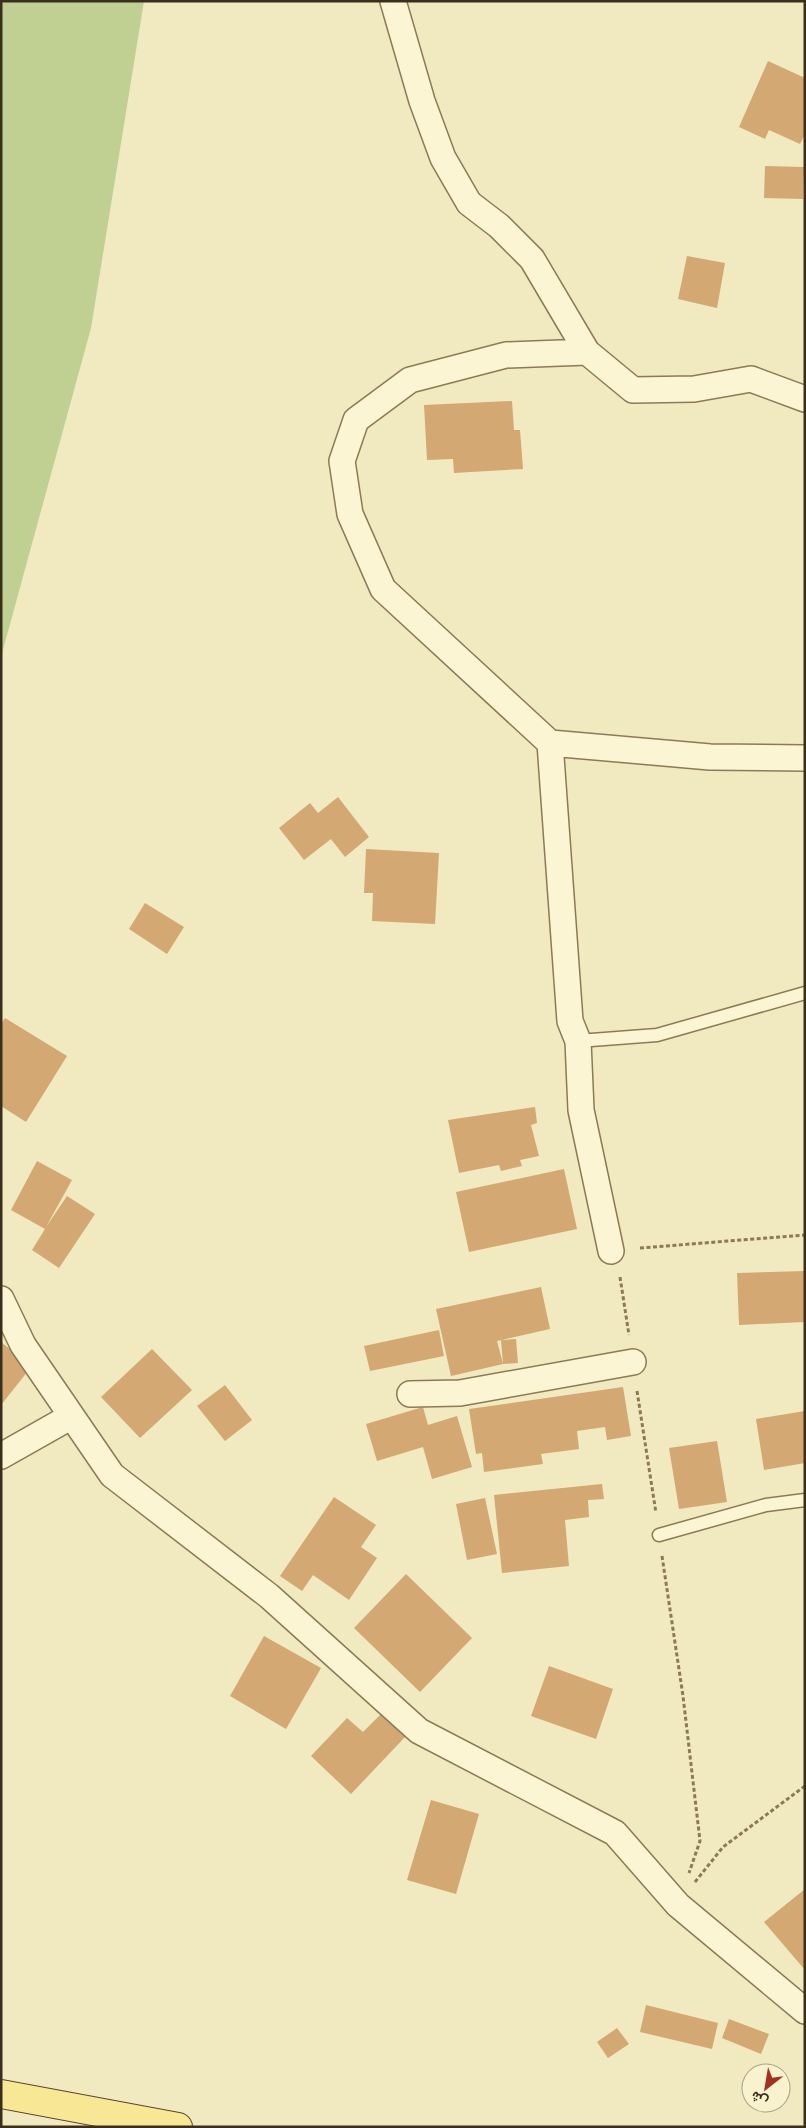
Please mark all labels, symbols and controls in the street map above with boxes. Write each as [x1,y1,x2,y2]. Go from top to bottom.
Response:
north arrow [741,2063,791,2113]
text: ش [747,2086,772,2112]

